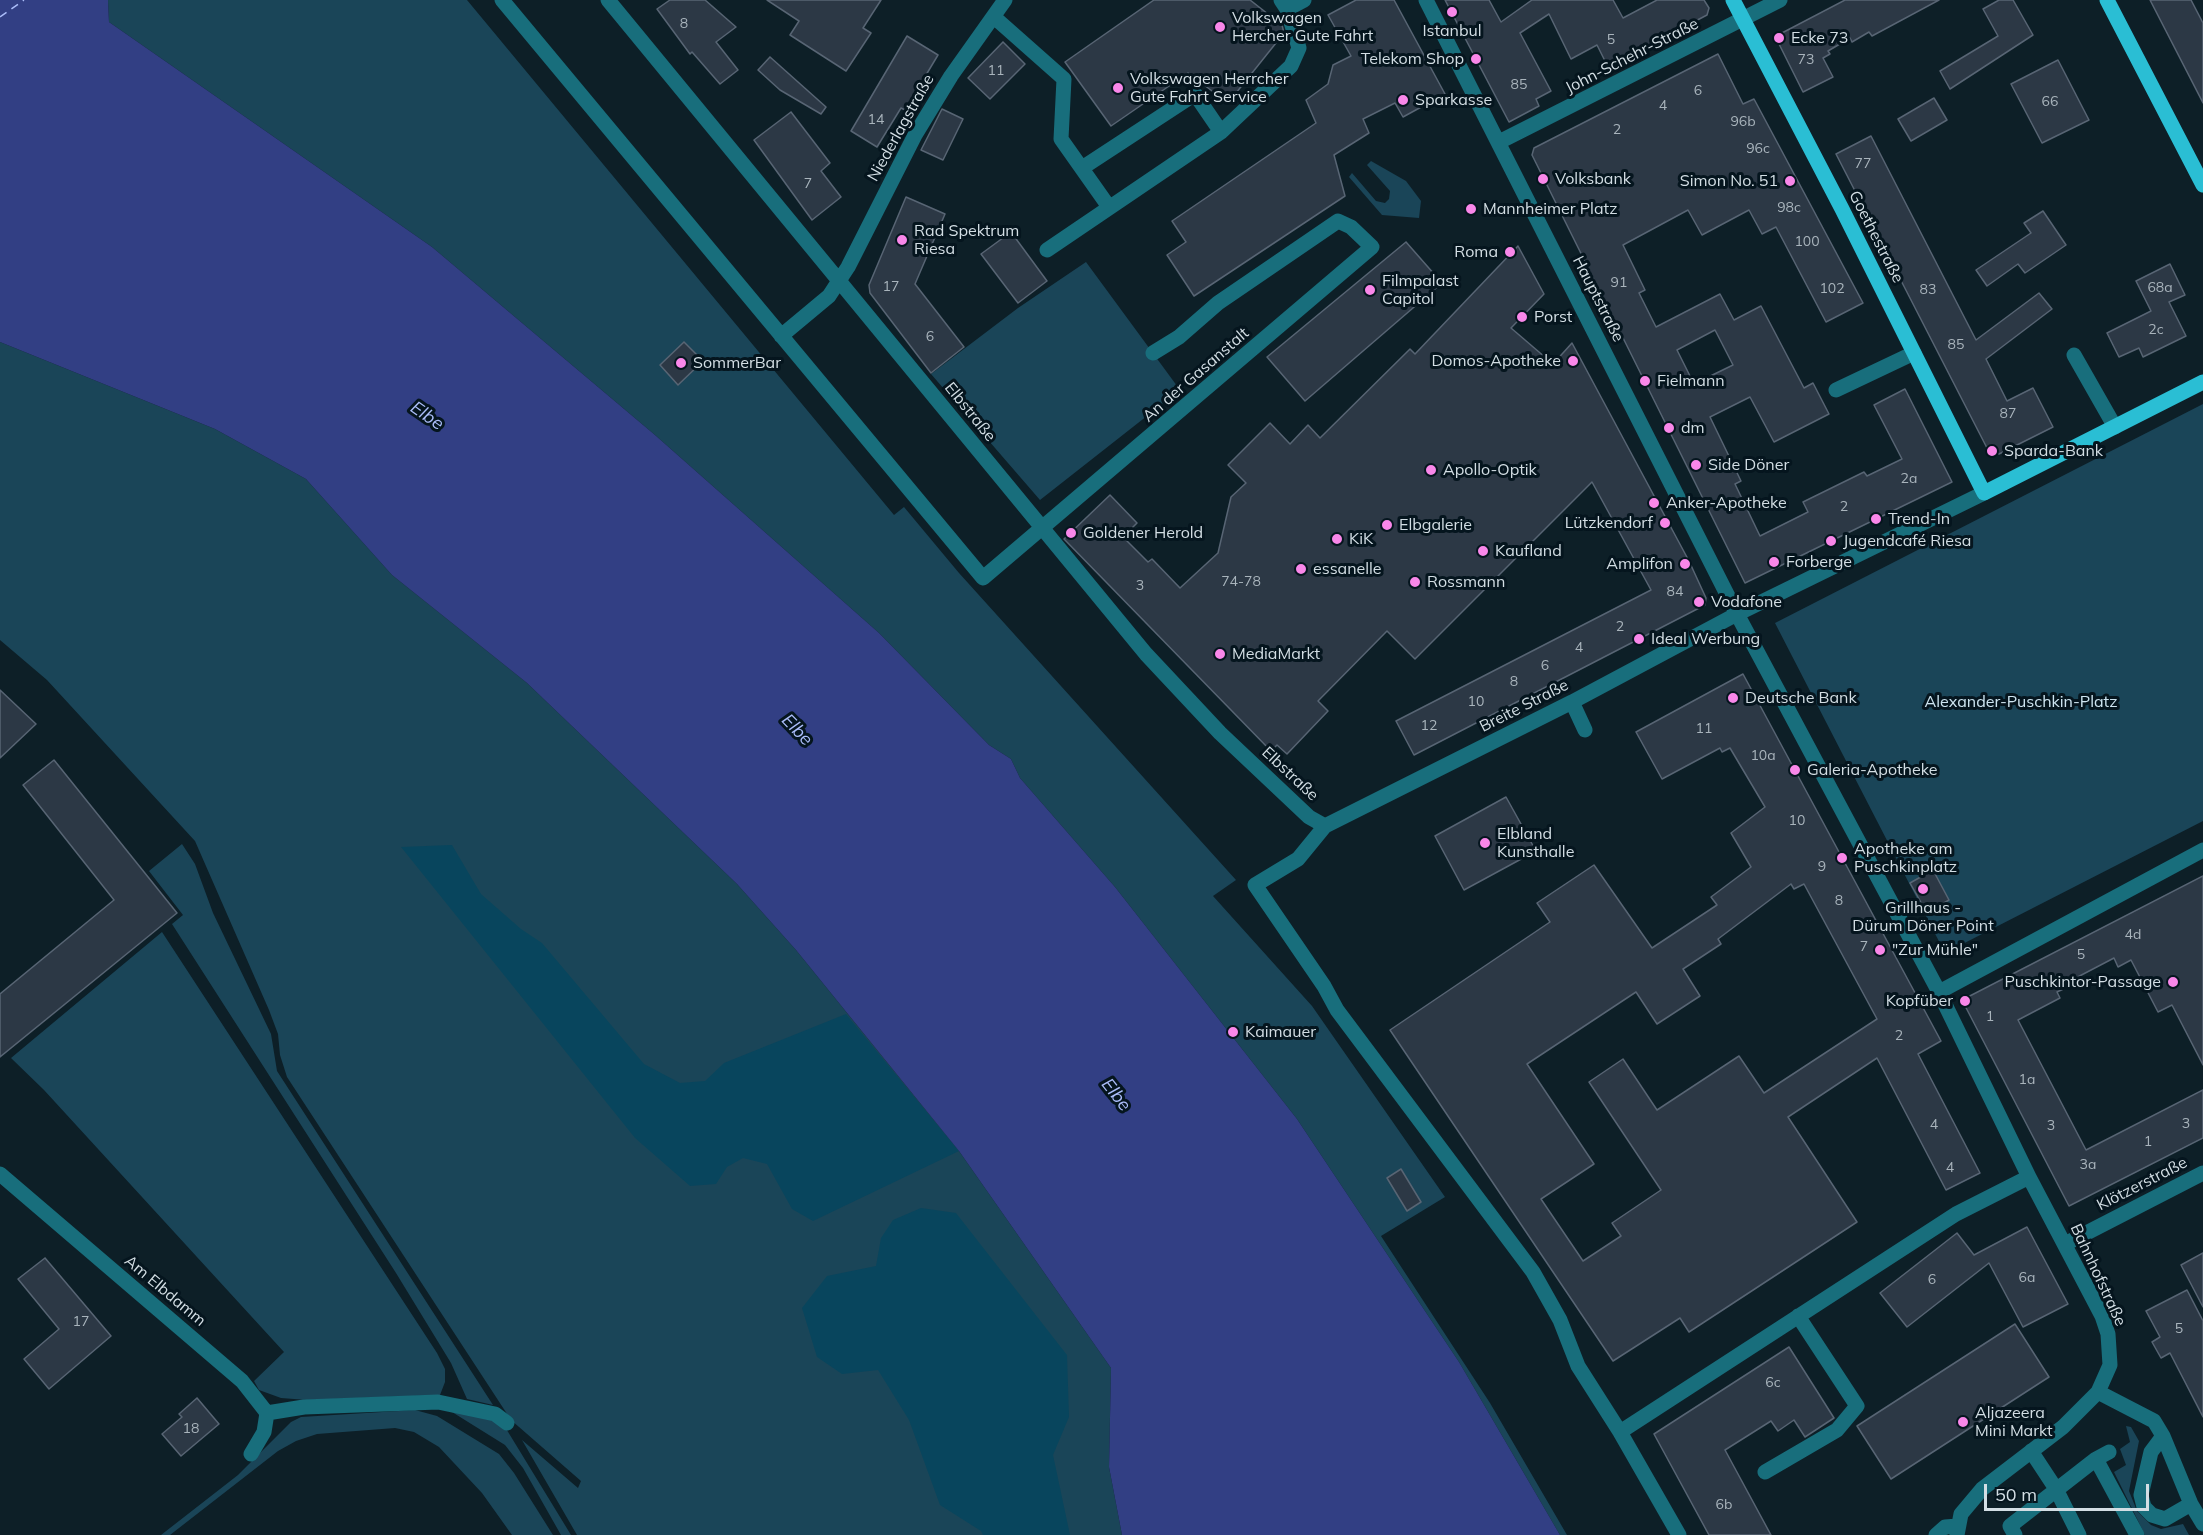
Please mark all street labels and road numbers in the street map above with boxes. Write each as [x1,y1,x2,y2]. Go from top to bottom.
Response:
street label: John-Schehr-Straße [1562,14,1702,98]
street label: Niederlagstraße [864,71,938,185]
street label: Goethestraße [1845,188,1907,286]
street label: Hauptstraße [1568,253,1628,345]
street label: An der Gasanstalt [1139,324,1253,426]
street label: Elbstraße [940,379,1000,445]
street label: Breite Straße [1476,675,1572,737]
street label: Elbstraße [1258,743,1322,805]
street label: Klötzerstraße [2094,1153,2190,1215]
street label: Bahnhofstraße [2066,1221,2130,1329]
street label: Am Elbdamm [120,1251,210,1331]

